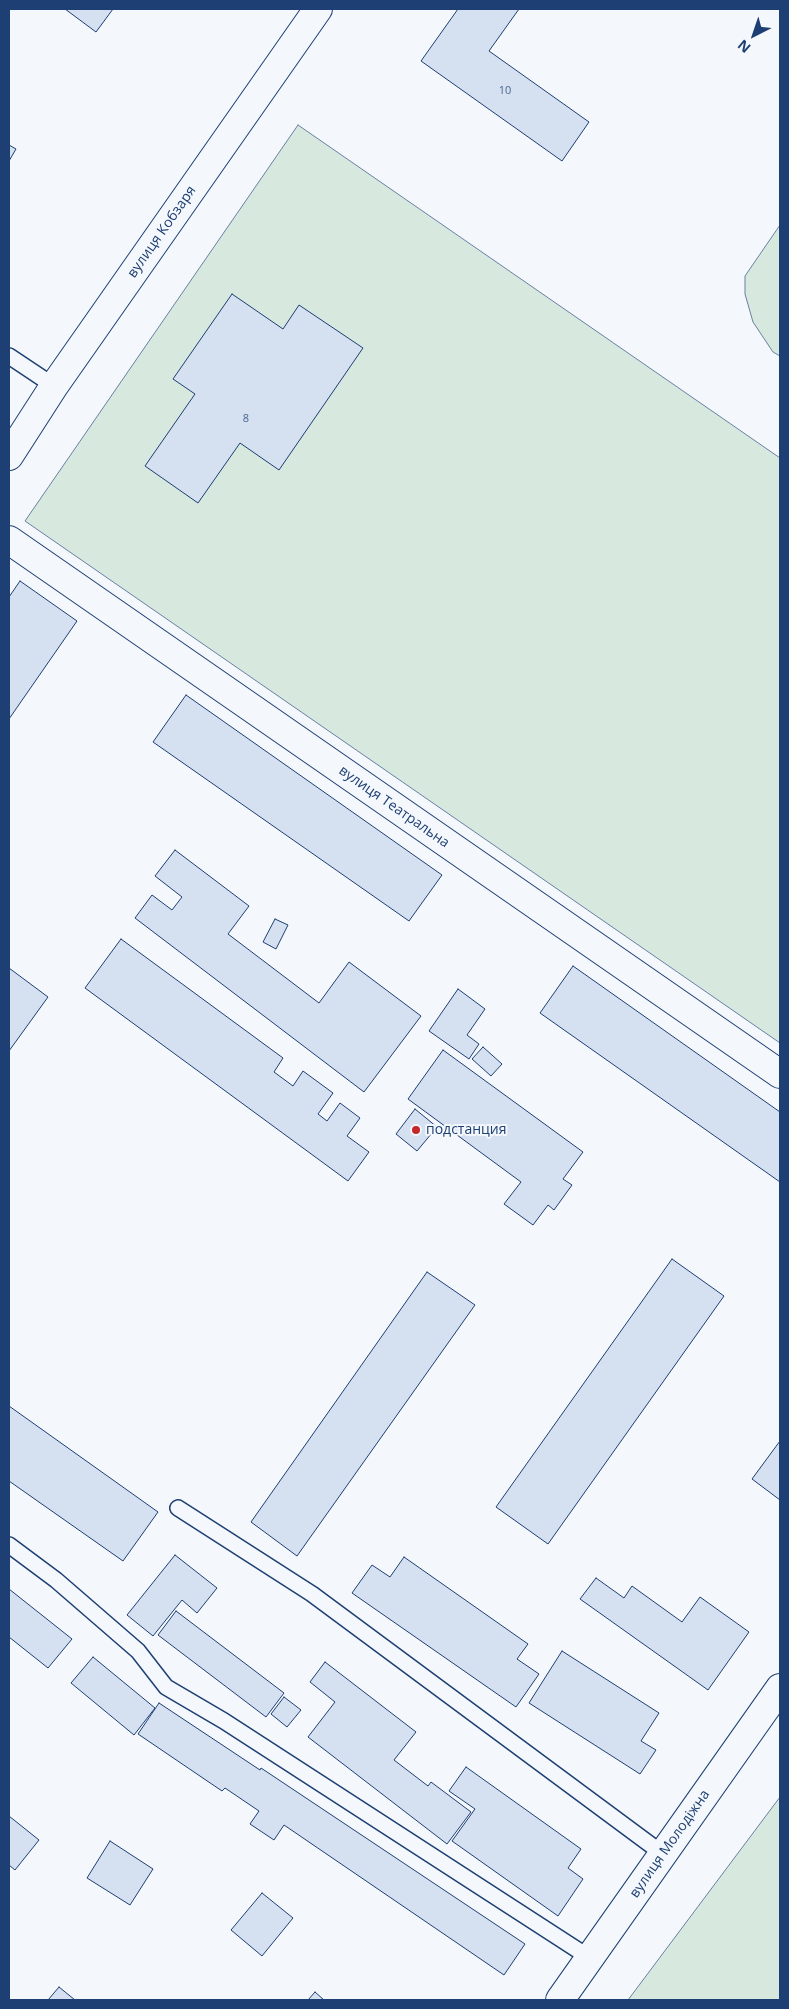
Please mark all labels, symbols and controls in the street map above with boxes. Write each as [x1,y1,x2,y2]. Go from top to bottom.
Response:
north arrow [729,10,779,60]
text: N [733,36,754,58]
house number: 10 [499,84,511,98]
street label: вулиця Кобзаря [124,183,200,281]
house number: 8 [243,412,249,426]
street label: вулиця Театральна [335,762,453,852]
place label: подстанция [426,1122,506,1138]
marker: подстанция [410,1124,422,1136]
street label: вулиця Молодіжна [626,1787,714,1901]

